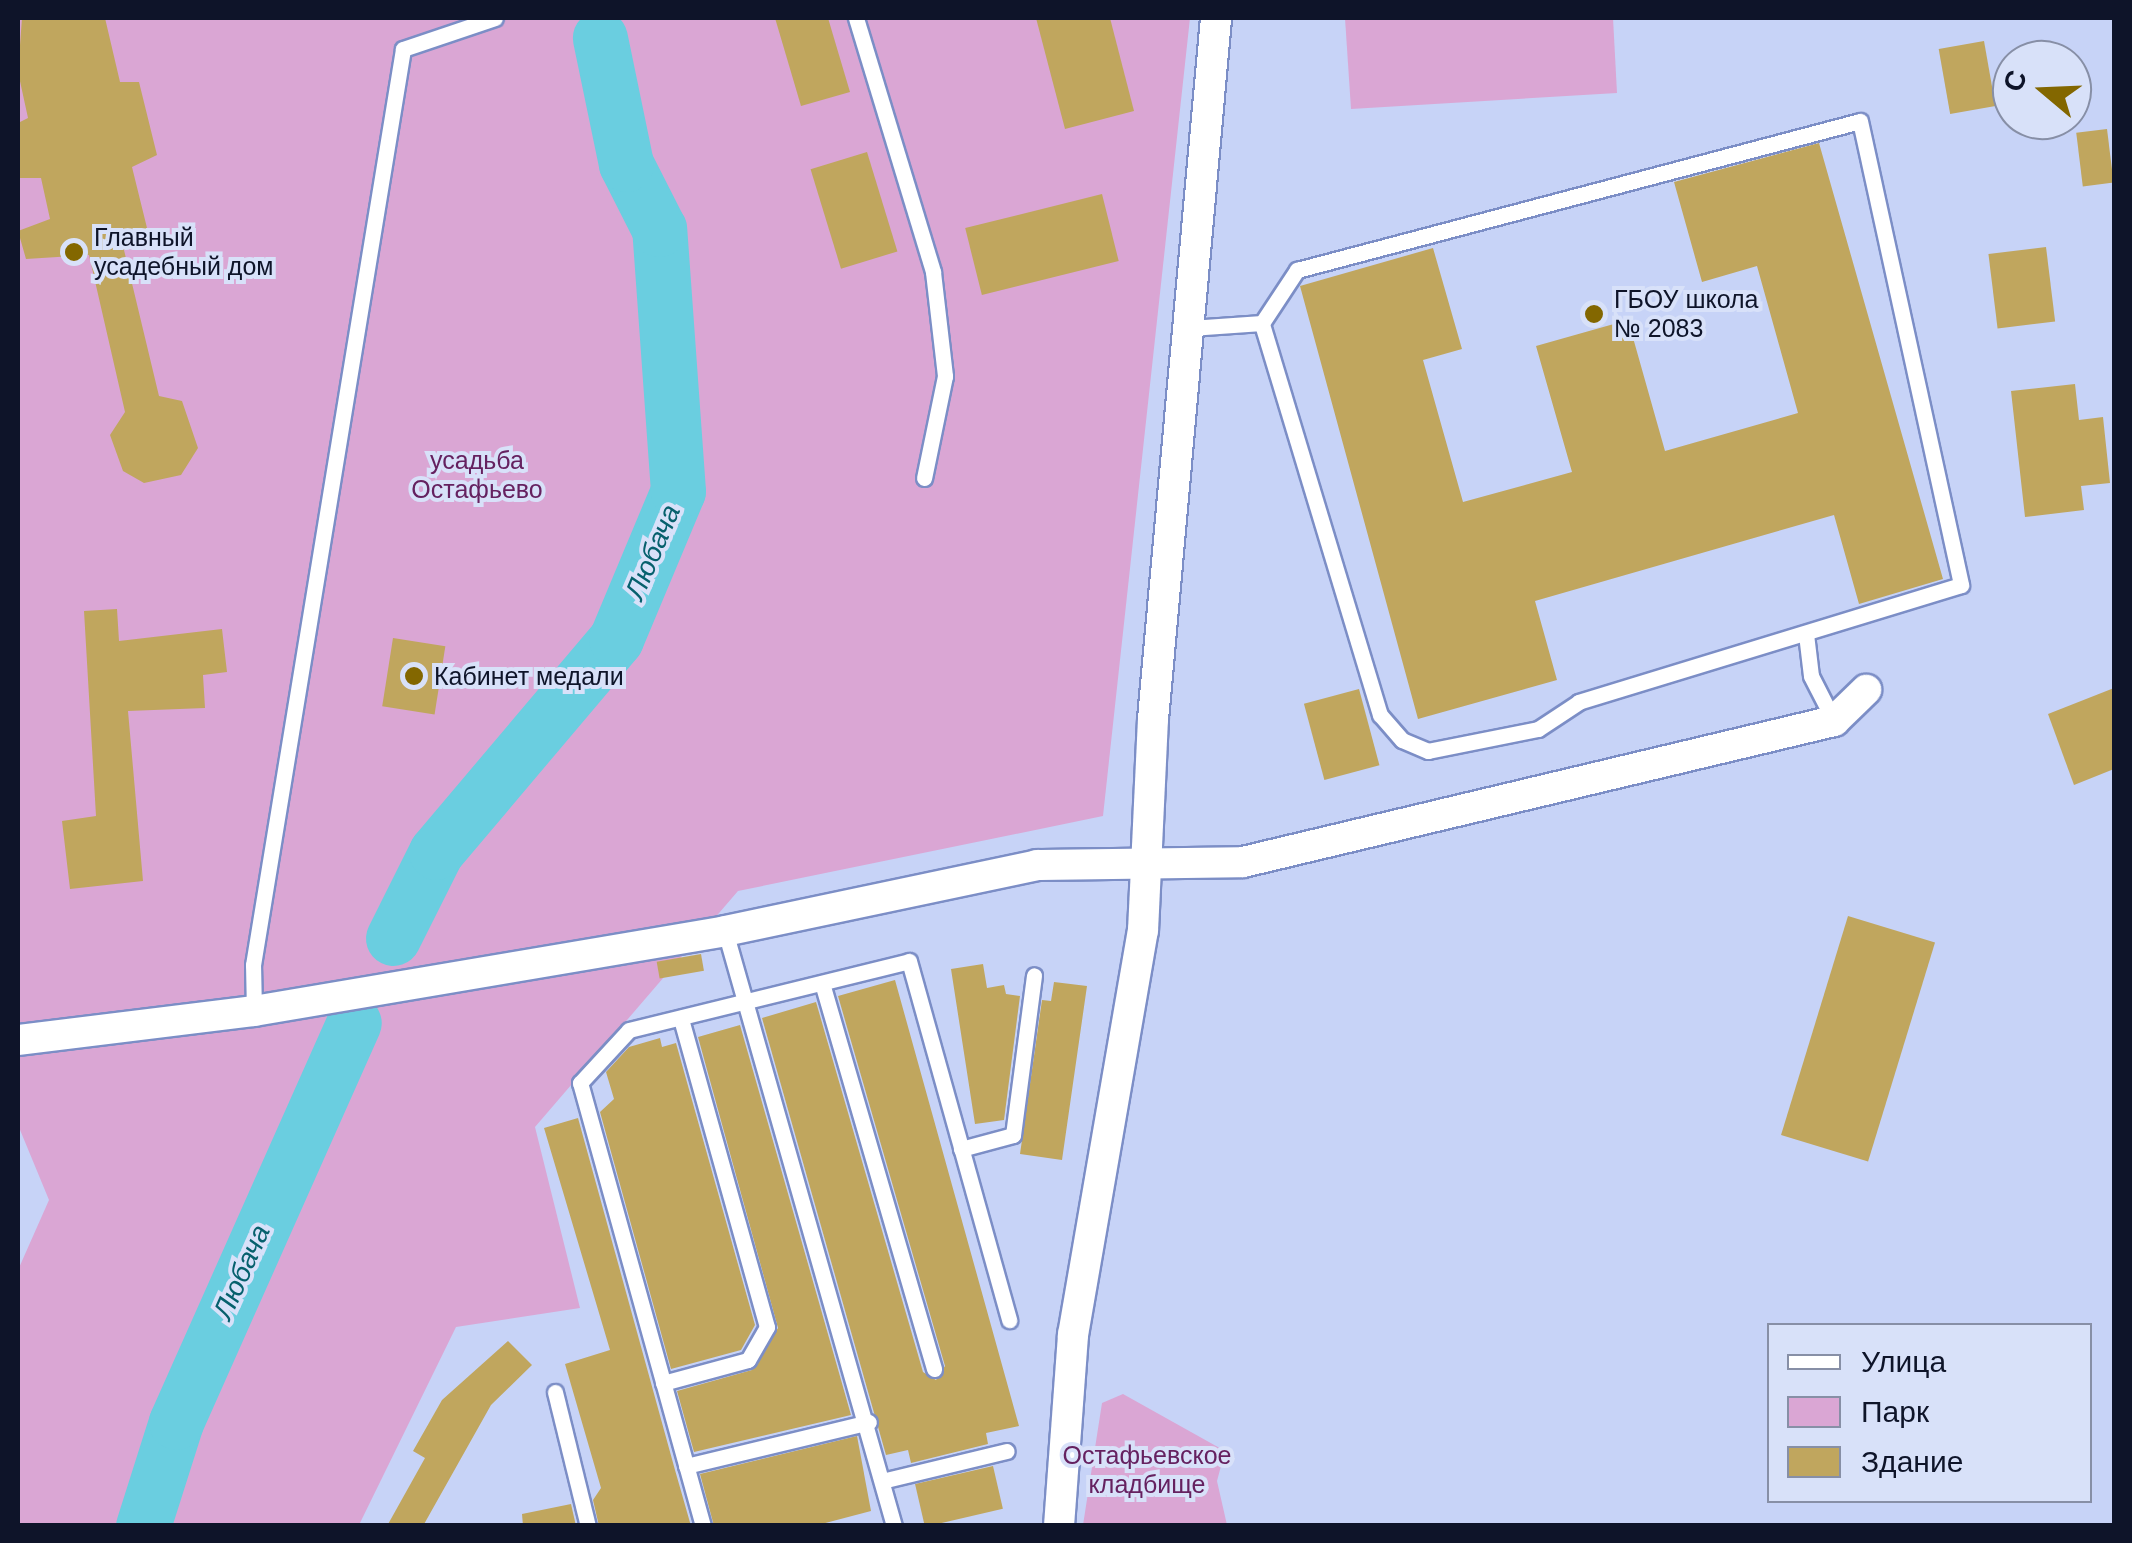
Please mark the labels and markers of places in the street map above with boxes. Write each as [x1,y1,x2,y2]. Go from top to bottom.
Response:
place label: Главный усадебный дом [94,223,274,282]
marker: Главный усадебный дом [63,241,85,263]
place label: ГБОУ школа № 2083 [1614,285,1759,344]
marker: ГБОУ школа № 2083 [1583,303,1605,325]
place label: Кабинет медали [434,661,624,691]
marker: Кабинет медали [403,665,425,687]

